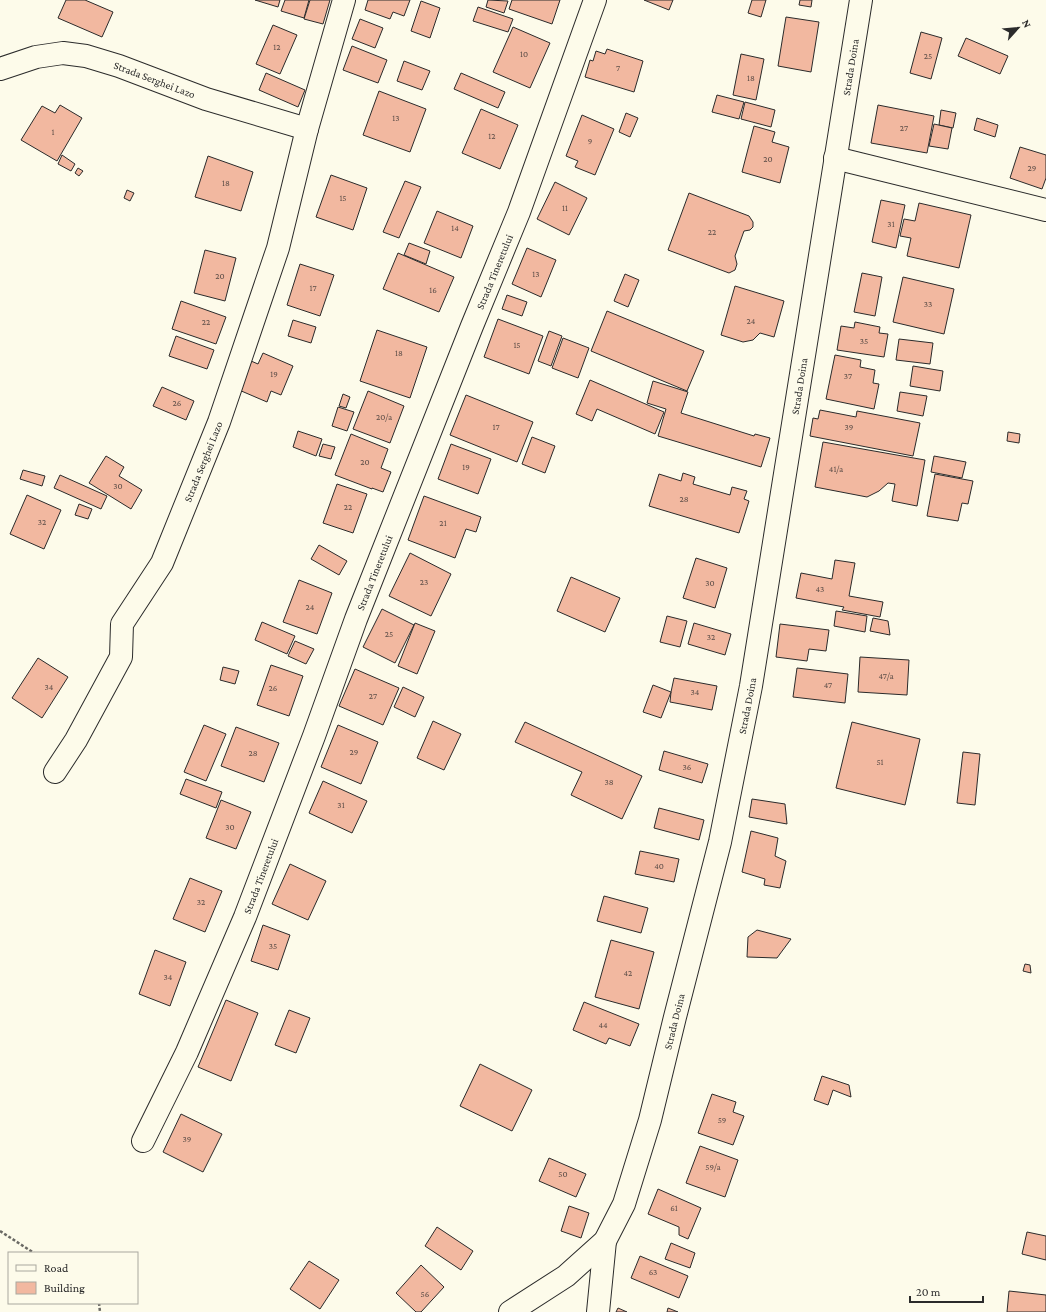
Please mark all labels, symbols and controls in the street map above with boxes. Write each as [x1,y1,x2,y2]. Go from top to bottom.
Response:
north arrow [998,8,1038,48]
text: N [1020,17,1034,30]
street label: Strada Doina [840,38,861,96]
house number: 12 [273,42,281,52]
house number: 10 [520,49,528,59]
house number: 25 [924,51,932,61]
street label: Strada Serghei Lazo [113,59,197,101]
house number: 7 [616,63,620,73]
house number: 18 [747,73,755,83]
house number: 13 [392,113,400,123]
house number: 27 [900,123,908,133]
house number: 1 [52,127,55,137]
house number: 12 [488,131,496,141]
house number: 9 [588,136,593,146]
house number: 20 [763,154,773,164]
house number: 29 [1028,163,1037,173]
house number: 18 [222,178,230,188]
house number: 15 [339,193,347,203]
house number: 11 [562,203,568,213]
house number: 31 [887,219,895,229]
house number: 14 [451,223,459,233]
house number: 22 [708,227,716,237]
street label: Strada Tineretului [474,232,515,311]
house number: 13 [532,269,540,279]
house number: 20 [215,271,225,281]
house number: 17 [309,283,317,293]
house number: 16 [429,285,437,295]
house number: 33 [924,299,932,309]
house number: 24 [747,316,756,326]
house number: 22 [202,317,210,327]
house number: 35 [860,336,868,346]
house number: 15 [513,340,521,350]
house number: 18 [395,348,403,358]
street label: Strada Doina [789,357,810,415]
house number: 19 [270,369,278,379]
house number: 37 [844,371,852,381]
house number: 26 [173,398,182,408]
house number: 20/a [376,412,392,422]
street label: Strada Serghei Lazo [181,419,225,504]
house number: 17 [492,422,500,432]
house number: 39 [845,422,854,432]
house number: 20 [360,457,370,467]
house number: 19 [462,462,470,472]
house number: 41/a [829,464,843,474]
house number: 30 [113,481,123,491]
house number: 28 [679,494,689,504]
house number: 22 [344,502,352,512]
house number: 32 [38,517,46,527]
house number: 21 [439,518,447,528]
street label: Strada Tineretului [354,533,395,612]
house number: 23 [420,577,428,587]
house number: 30 [705,578,715,588]
house number: 43 [816,584,824,594]
house number: 24 [306,602,315,612]
house number: 25 [385,629,393,639]
house number: 32 [707,632,715,642]
house number: 47/a [878,671,894,681]
street label: Strada Doina [736,677,758,735]
house number: 47 [824,680,832,690]
house number: 34 [45,682,54,692]
house number: 26 [269,683,278,693]
house number: 34 [691,687,700,697]
house number: 27 [369,691,377,701]
house number: 29 [350,747,359,757]
house number: 28 [248,748,258,758]
house number: 51 [876,757,884,767]
house number: 36 [683,762,692,772]
house number: 38 [604,777,614,787]
house number: 31 [337,800,345,810]
house number: 30 [225,822,235,832]
street label: Strada Tineretului [241,837,280,916]
house number: 40 [654,861,664,871]
house number: 32 [197,897,205,907]
house number: 35 [269,941,277,951]
house number: 42 [624,968,632,978]
house number: 34 [164,972,173,982]
street label: Strada Doina [661,992,687,1051]
house number: 44 [598,1020,608,1030]
house number: 59 [718,1115,727,1125]
house number: 39 [183,1134,192,1144]
house number: 59/a [705,1162,721,1172]
house number: 50 [558,1169,568,1179]
house number: 61 [670,1203,678,1213]
legend [8,1252,138,1304]
text: Road [44,1261,69,1275]
house number: 63 [649,1267,657,1277]
scale bar [910,1278,983,1304]
text: Building [44,1281,85,1295]
text: 20 m [916,1285,941,1299]
house number: 56 [421,1289,430,1299]

